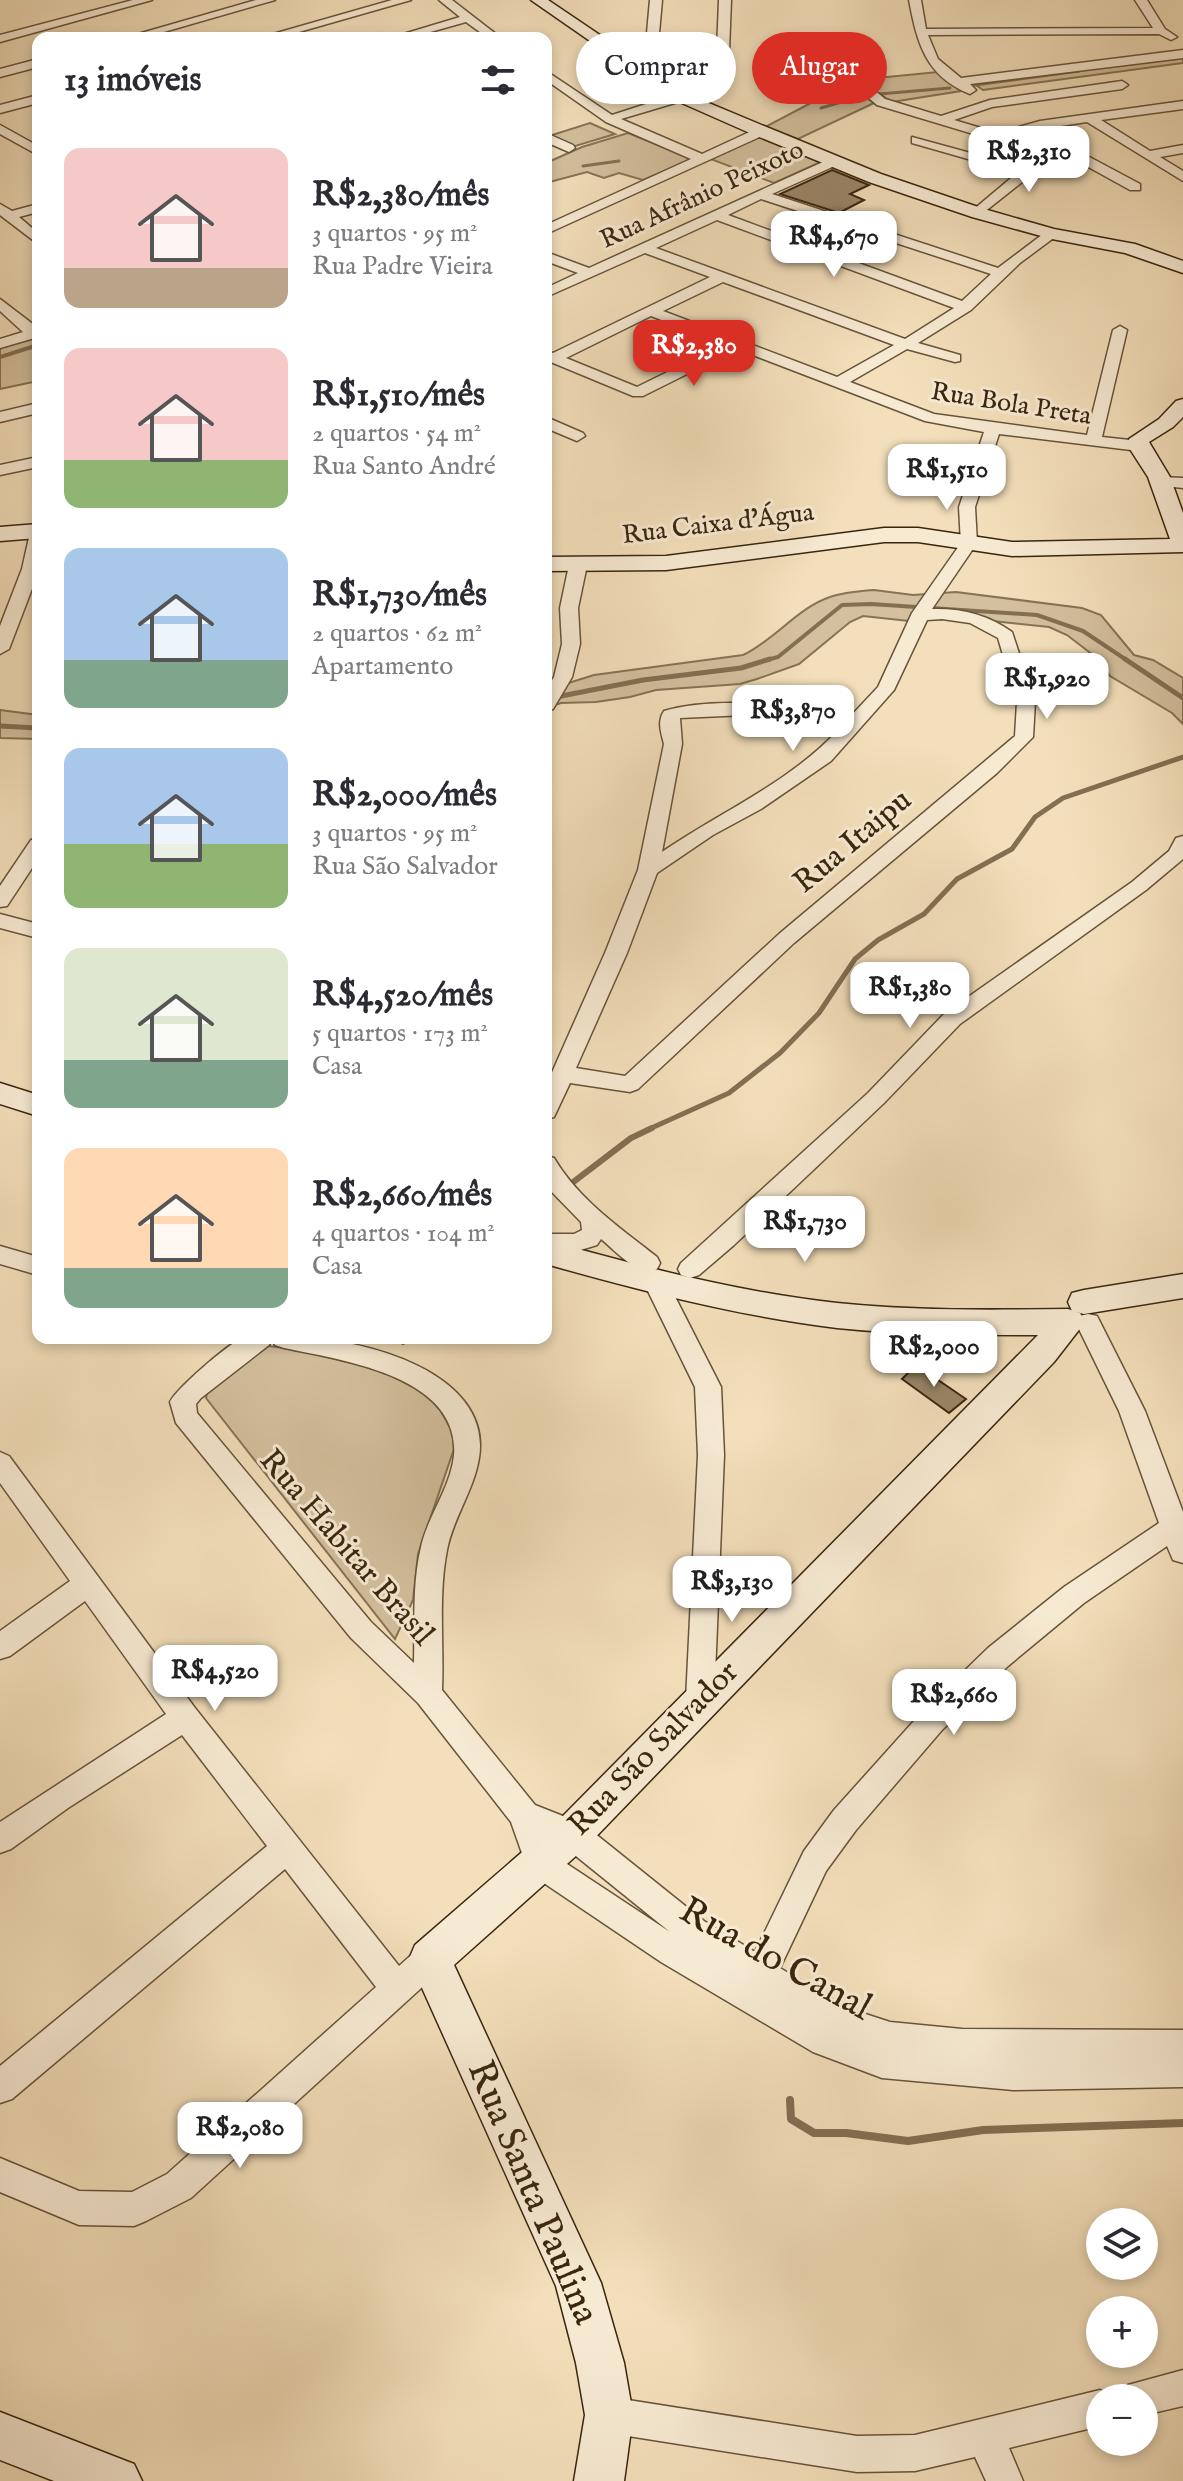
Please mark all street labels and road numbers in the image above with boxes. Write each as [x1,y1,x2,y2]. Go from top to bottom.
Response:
street label: Rua Afrânio Peixoto [595,133,809,257]
street label: Rua Bola Preta [928,375,1094,433]
street label: Rua Caixa d'Água [620,496,816,552]
street label: Rua Itaipu [785,781,921,903]
street label: Rua Habitar Brasil [249,1441,443,1655]
street label: Rua São Salvador [560,1652,748,1845]
street label: Rua do Canal [670,1887,880,2033]
street label: Rua Santa Paulina [455,2054,609,2333]

